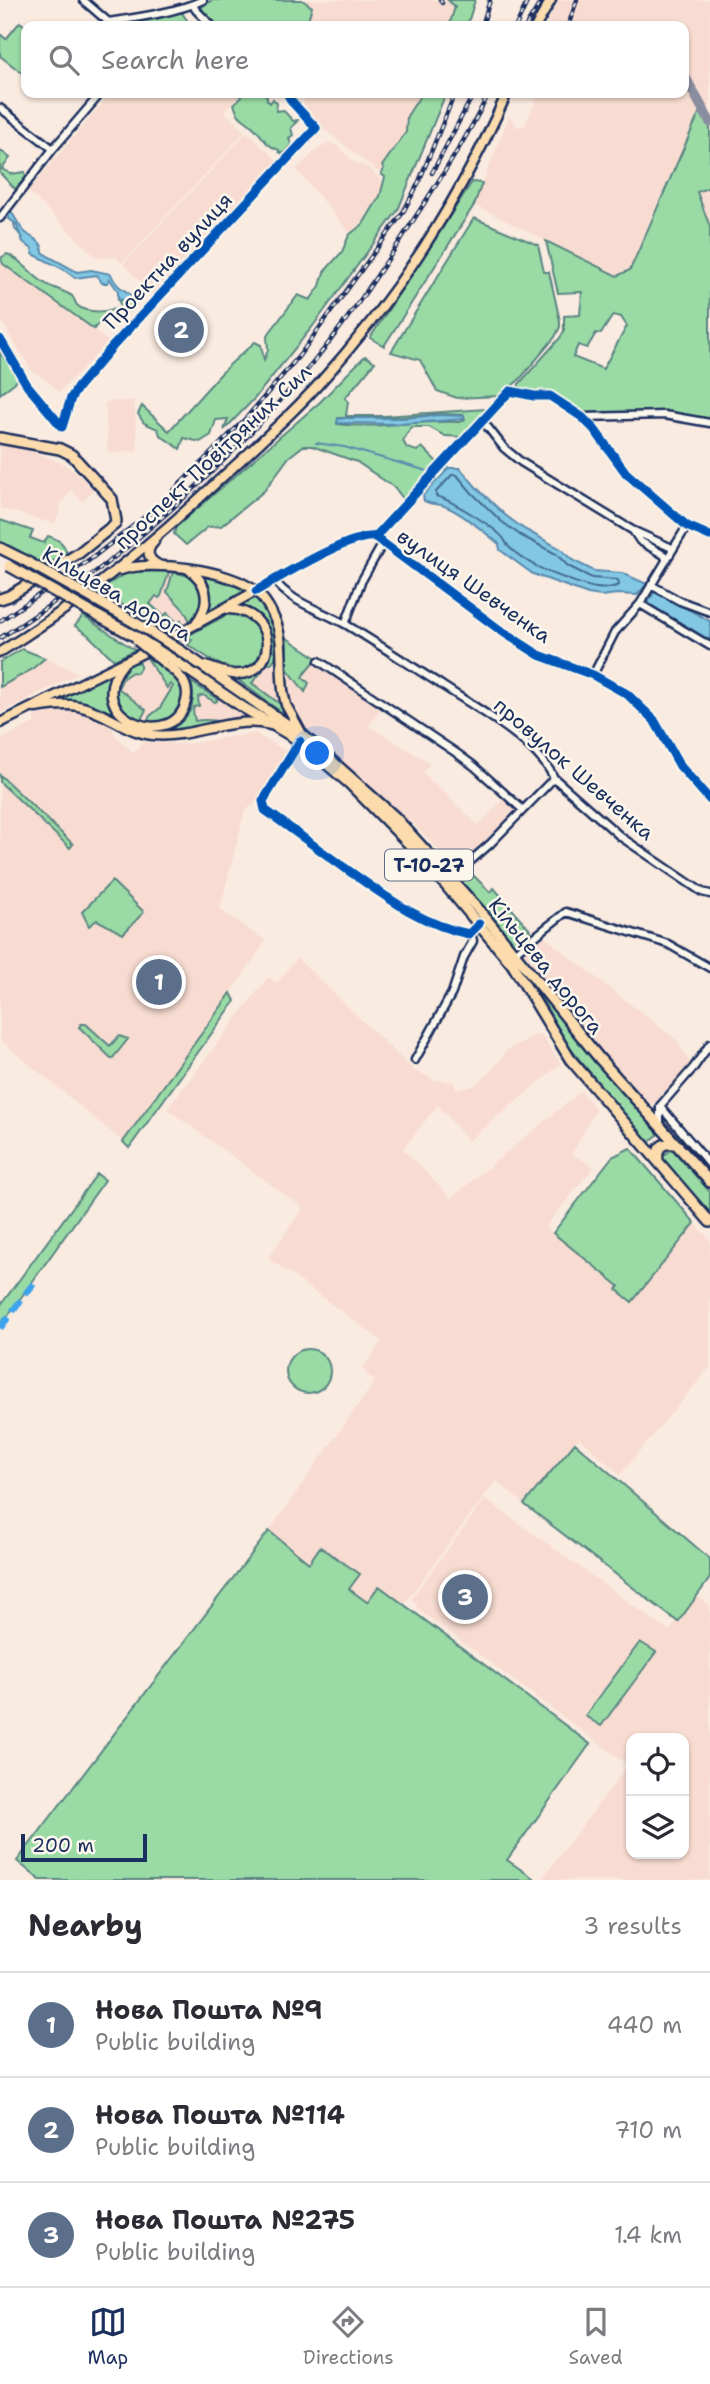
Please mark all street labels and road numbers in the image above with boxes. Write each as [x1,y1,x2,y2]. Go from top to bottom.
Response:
street label: Проектна вулиця [97,186,239,336]
street label: проспект Повітряних Сил [109,358,317,556]
street label: вулиця Шевченка [391,522,557,650]
street label: Кільцева дорога [37,540,197,648]
street label: провулок Шевченка [488,691,660,847]
road number: Т-10-27 [385,850,473,880]
street label: Кільцева дорога [482,892,610,1040]

